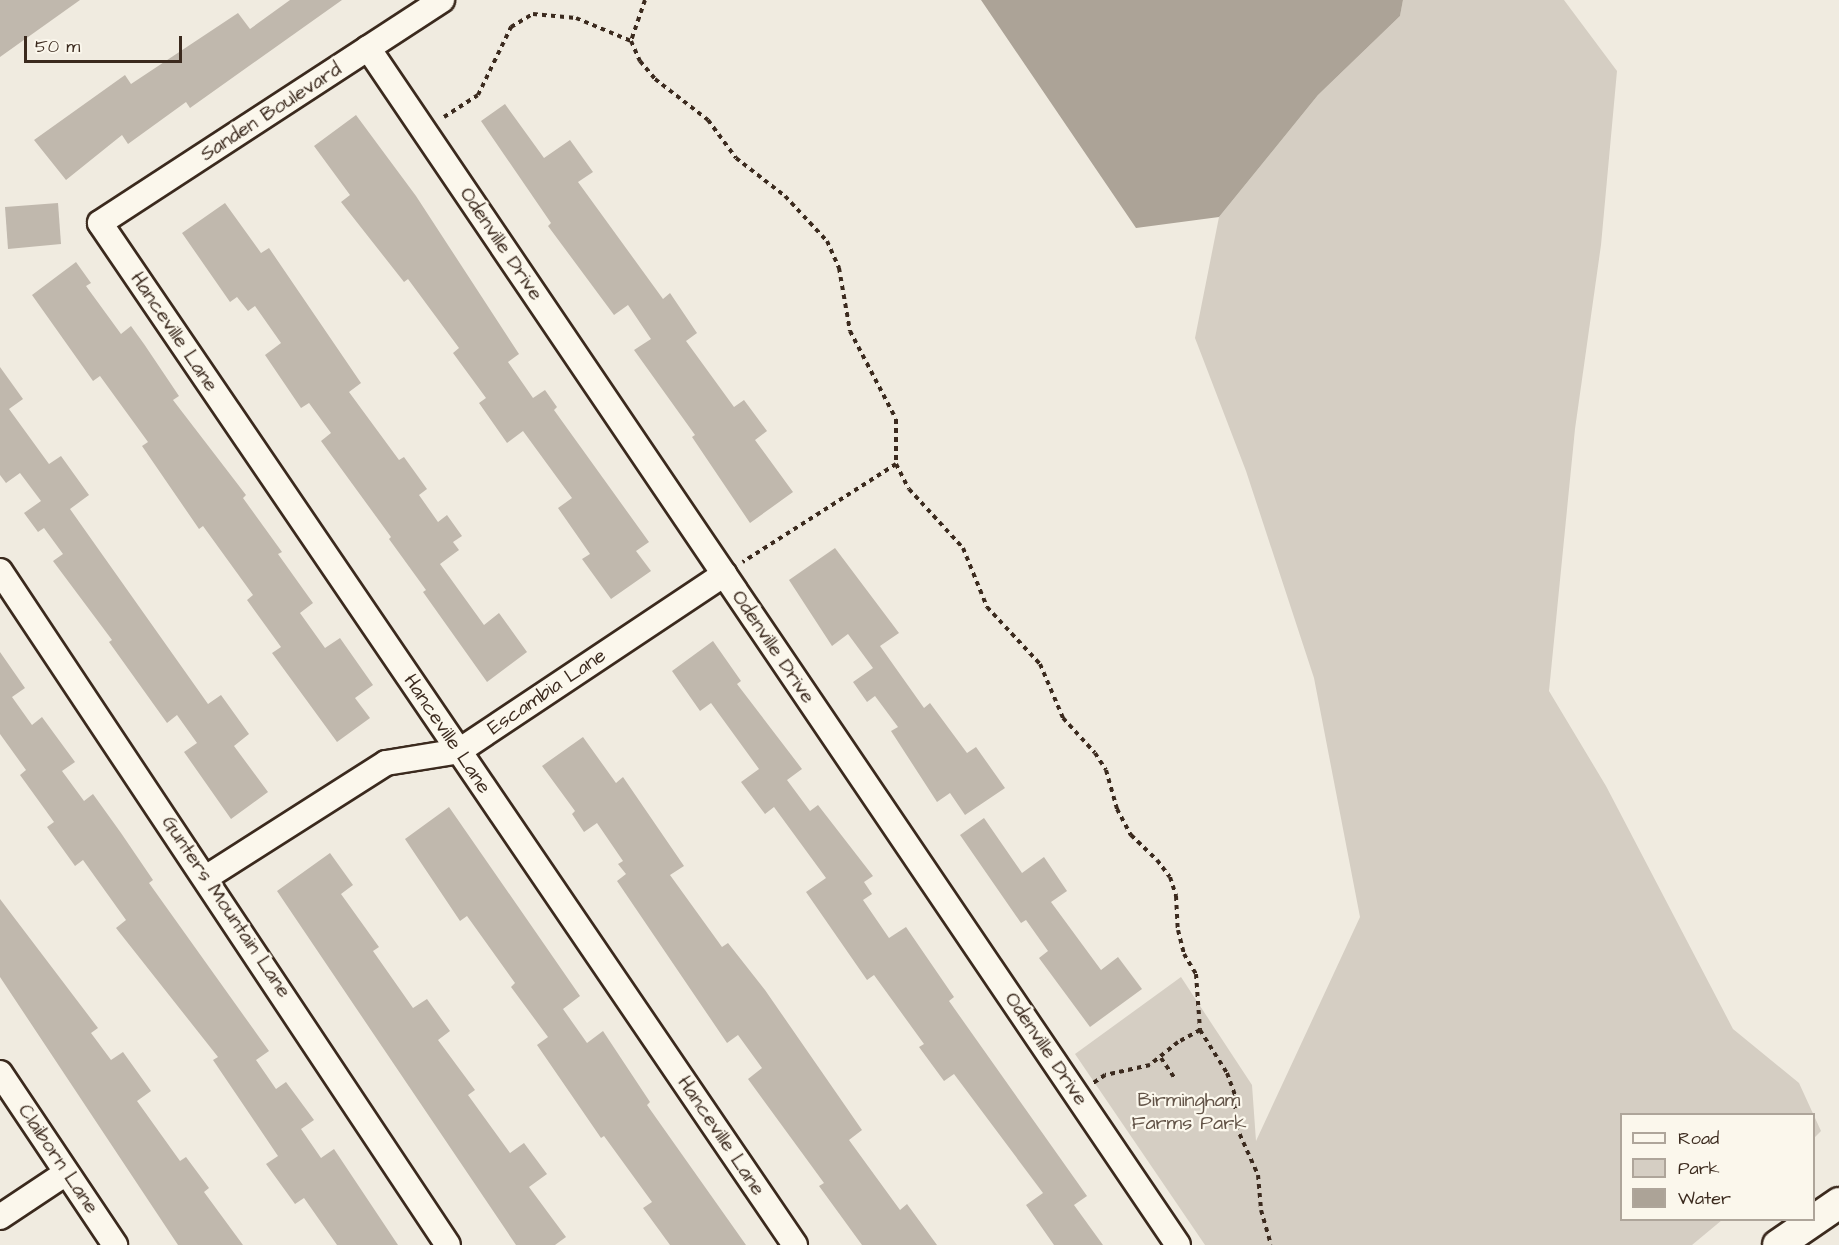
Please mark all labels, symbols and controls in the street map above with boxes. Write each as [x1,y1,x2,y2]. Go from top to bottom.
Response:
scale bar [27,24,184,62]
text: 50 m [35,34,80,59]
street label: Sanden Boulevard [196,57,346,167]
street label: Odenville Drive [454,183,548,305]
street label: Hanceville Lane [125,268,223,396]
street label: Odenville Drive [726,586,820,708]
street label: Escambia Lane [483,644,611,740]
street label: Hanceville Lane [398,670,496,798]
street label: Gunters Mountain Lane [156,812,296,1002]
street label: Odenville Drive [999,988,1093,1110]
street label: Hanceville Lane [672,1072,770,1200]
park label: Birmingham Farms Park [1132,1089,1246,1136]
street label: Claiborn Lane [13,1100,103,1218]
legend [1620,1113,1815,1221]
text: Road [1678,1126,1719,1151]
text: Park [1678,1156,1720,1181]
text: Water [1678,1186,1731,1211]

